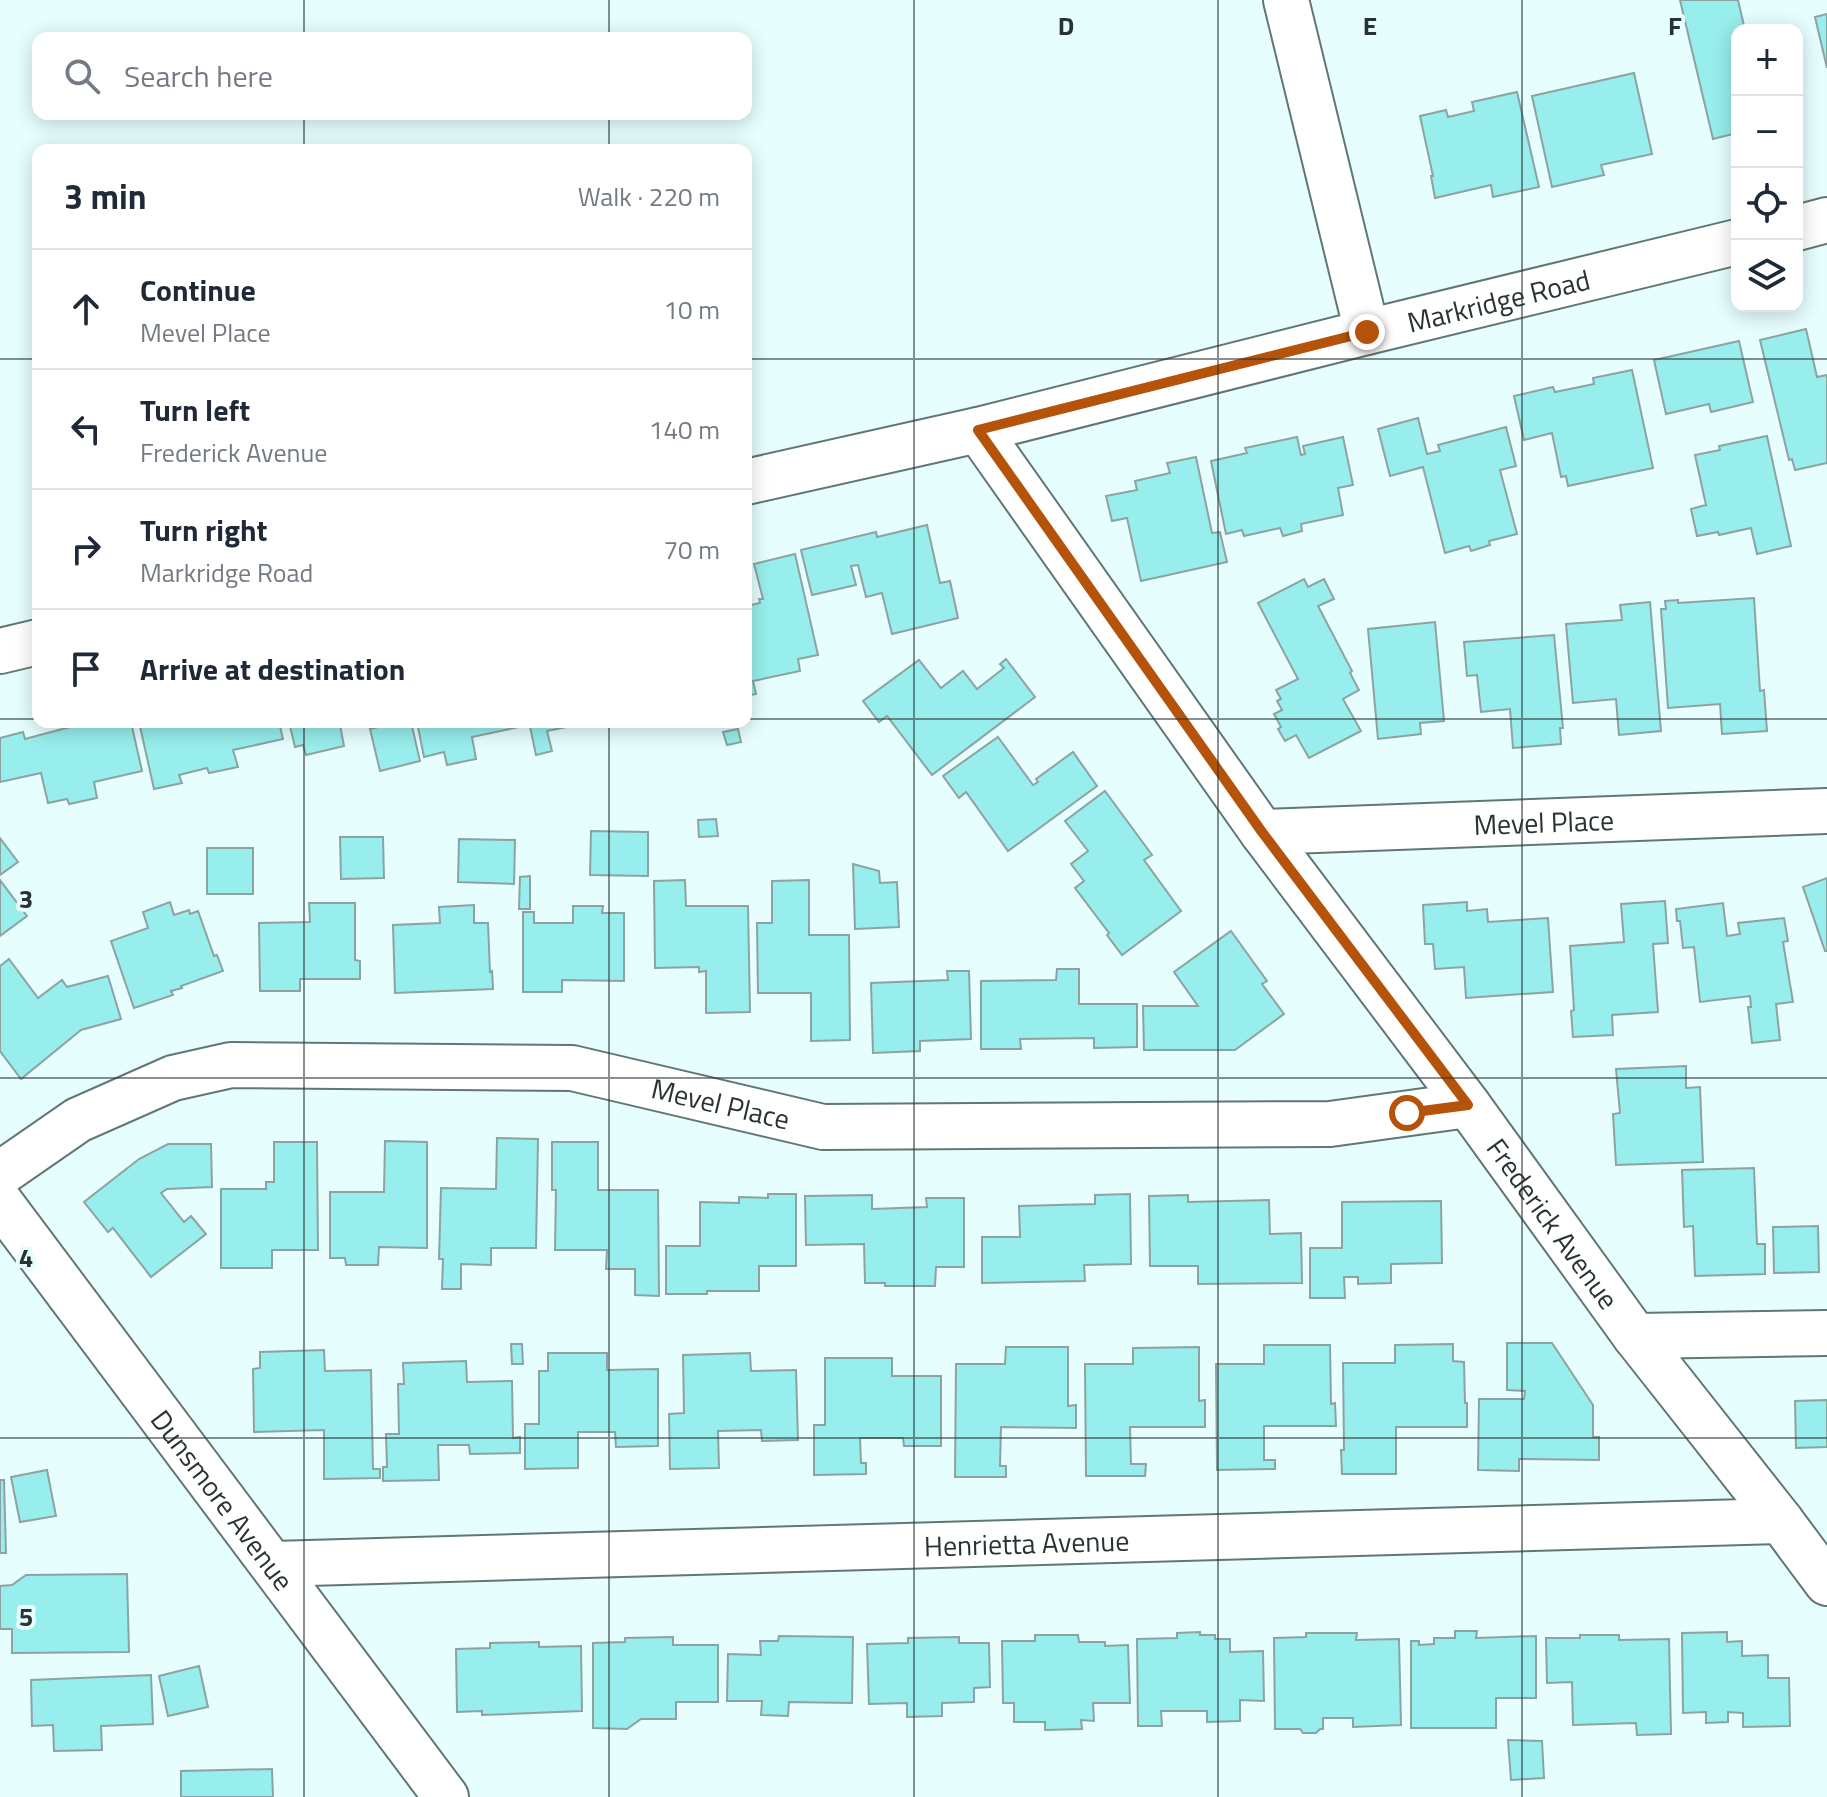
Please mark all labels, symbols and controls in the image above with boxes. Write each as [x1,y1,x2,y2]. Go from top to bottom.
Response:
text: D [1058,6,1074,45]
text: E [1363,6,1377,45]
text: F [1668,6,1682,45]
map controls [1731,24,1803,312]
button: + [1731,24,1803,96]
search box [32,32,752,120]
text: Search here [124,53,273,99]
icon: search [60,54,104,98]
button: − [1731,96,1803,168]
button: locate [1731,168,1803,240]
text: 3 min [64,170,147,222]
text: Walk · 220 m [578,177,720,216]
button: layers [1731,240,1803,312]
street label: Markridge Road [1402,257,1594,343]
text: Continue [140,267,256,313]
icon: ahead [64,287,108,331]
text: 10 m [663,290,720,329]
text: Mevel Place [140,313,271,352]
route end [1349,314,1385,350]
text: Turn left [140,387,250,433]
icon: left [64,407,108,451]
text: 140 m [649,410,720,449]
text: Frederick Avenue [140,433,327,472]
text: Turn right [140,507,268,553]
icon: right [64,527,108,571]
text: 70 m [663,530,720,569]
text: Markridge Road [140,553,313,592]
text: Arrive at destination [140,646,405,692]
icon: arrive [64,647,108,691]
street label: Mevel Place [1473,797,1615,846]
text: 3 [19,879,33,918]
street label: Mevel Place [647,1066,794,1140]
route start [1389,1095,1425,1131]
street label: Frederick Avenue [1477,1129,1630,1318]
text: 4 [19,1238,33,1277]
street label: Dunsmore Avenue [141,1400,305,1599]
street label: Henrietta Avenue [923,1518,1130,1567]
text: 5 [19,1597,33,1636]

